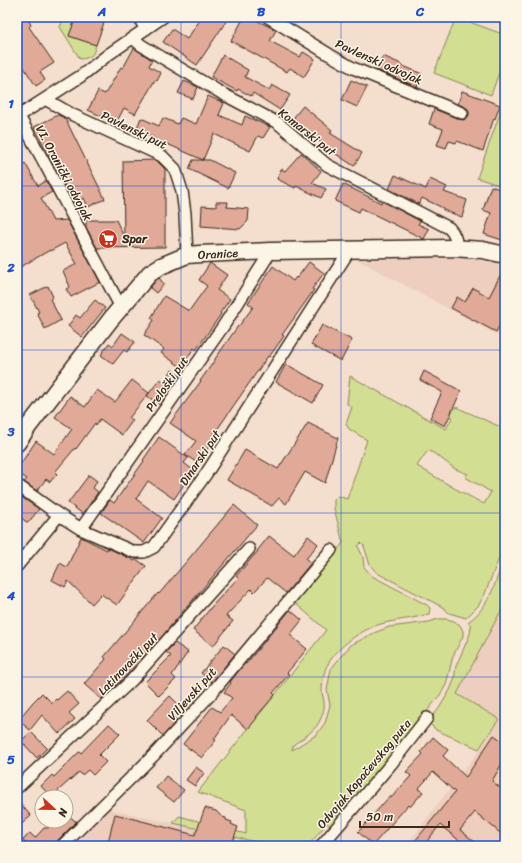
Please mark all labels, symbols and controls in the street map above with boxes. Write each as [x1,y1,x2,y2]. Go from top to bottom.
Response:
text: A [97,0,106,23]
text: B [257,0,266,23]
text: C [415,0,425,23]
street label: Pavlenski odvojak [332,33,426,91]
text: 1 [8,92,14,115]
street label: Komarski put [273,102,342,163]
street label: Pavlenski put [97,104,171,156]
street label: VI. Oranički odvojak [29,121,99,225]
supermarket icon: Spar [97,228,119,250]
place label: Spar [121,228,148,250]
street label: Oranice [197,242,239,266]
text: 2 [6,256,15,279]
street label: Preloški put [140,351,194,417]
text: 3 [6,420,15,443]
street label: Dinarski put [173,425,227,490]
text: 4 [6,584,16,607]
street label: Latinovački put [92,627,165,701]
street label: Viljevski put [162,662,222,726]
street label: Odvojak Kopačevskog puta [311,713,418,834]
text: 5 [7,748,15,771]
north arrow [34,789,74,829]
scale bar [360,803,449,829]
text: N [52,805,73,820]
text: 50 m [366,806,393,828]

